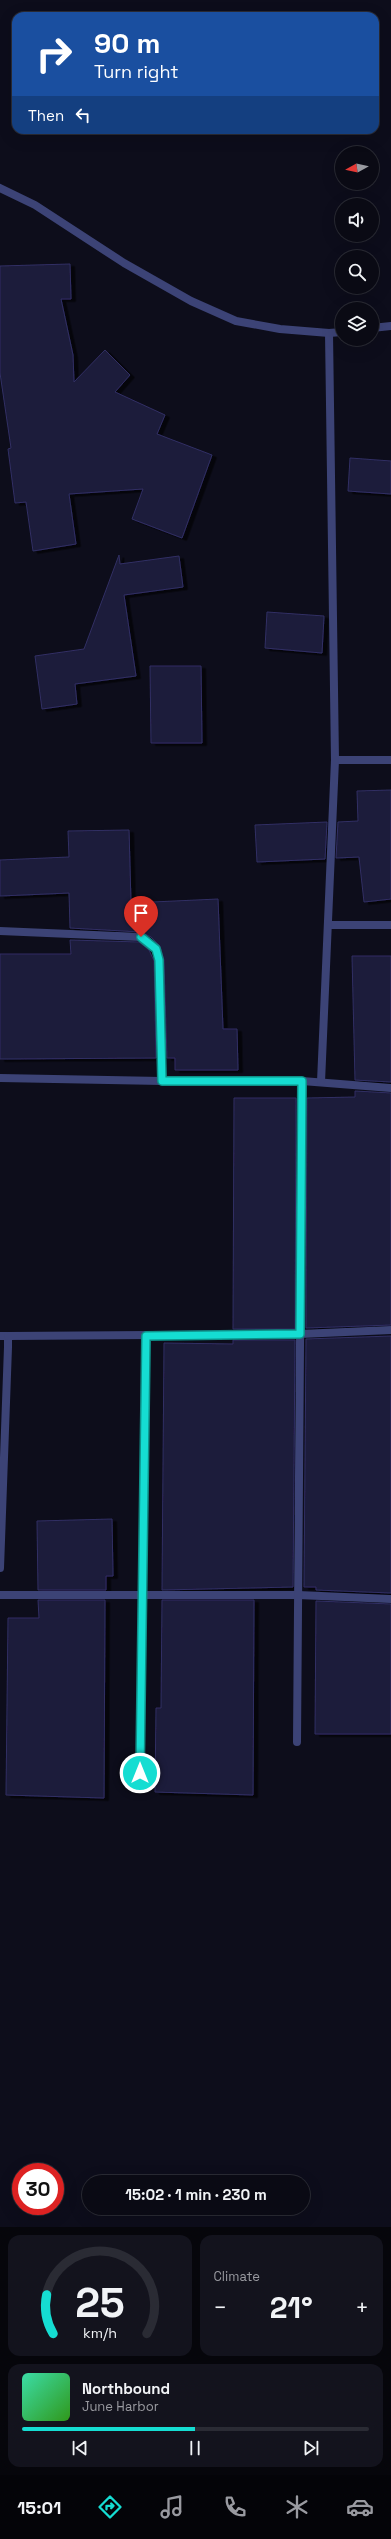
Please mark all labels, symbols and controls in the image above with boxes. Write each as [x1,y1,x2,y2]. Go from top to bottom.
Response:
text: 90 m [94,25,160,61]
icon: right [28,28,80,80]
text: Turn right [94,60,178,83]
icon: left [72,104,94,126]
text: Then [28,106,64,125]
north arrow [335,146,379,190]
map controls [335,146,379,346]
button: sound [335,198,379,242]
button: search [335,250,379,294]
button: layers [335,302,379,346]
pin [124,896,158,937]
icon: arrive [130,902,152,924]
position arrow [119,1752,161,1794]
speed limit sign: 30 [12,2163,64,2215]
text: 15:02 · 1 min · 230 m [125,2185,267,2204]
text: Climate [214,2268,260,2285]
text: 25 [75,2275,125,2328]
text: 21° [270,2288,313,2327]
text: − [214,2293,227,2321]
text: + [355,2293,369,2321]
text: km/h [83,2323,117,2341]
text: Northbound [82,2379,170,2398]
text: June Harbor [82,2398,159,2415]
icon: previous [69,2437,91,2459]
icon: pause [184,2437,206,2459]
icon: next [300,2437,322,2459]
icon: directions [96,2493,124,2521]
icon: music [158,2493,186,2521]
icon: phone [221,2493,249,2521]
icon: climate [283,2493,311,2521]
icon: car [346,2493,374,2521]
text: 15:01 [17,2496,61,2519]

